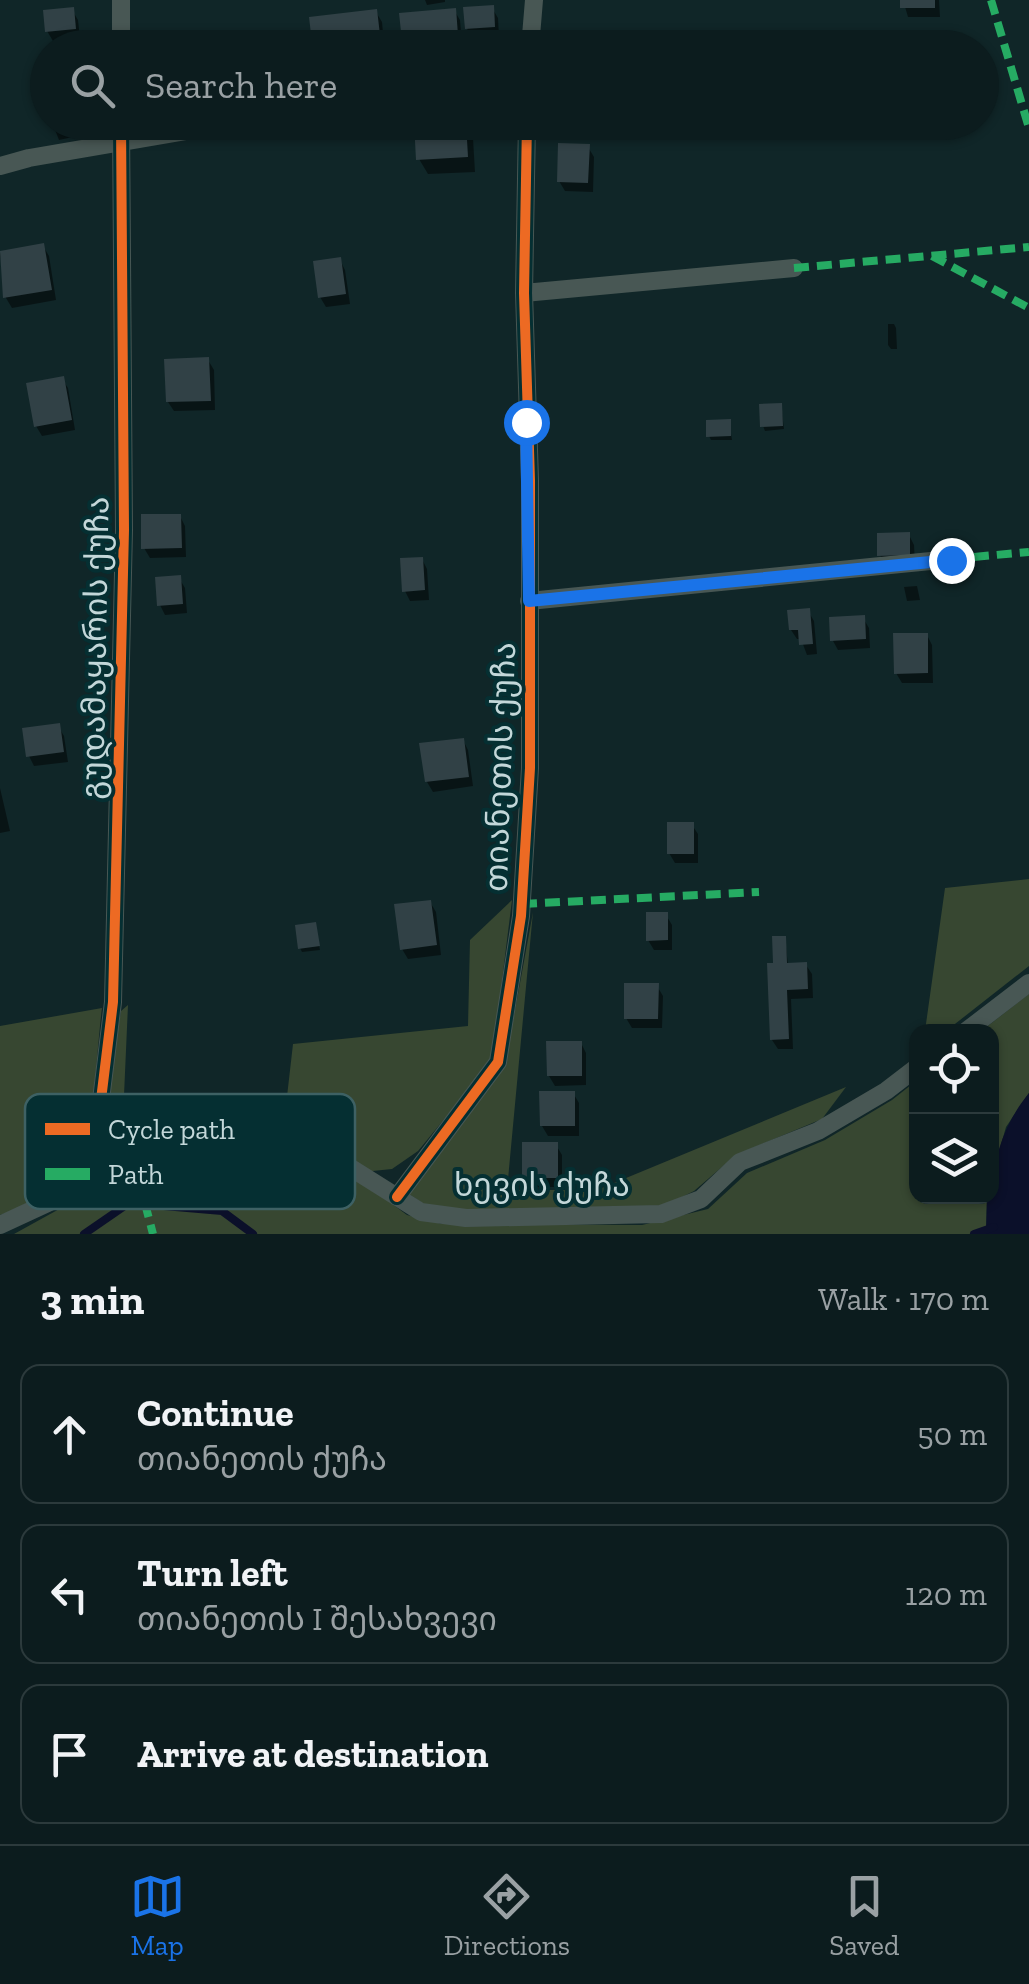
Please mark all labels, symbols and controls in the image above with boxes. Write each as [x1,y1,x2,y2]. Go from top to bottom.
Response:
search box [30,30,999,140]
icon: search [65,58,120,113]
text: Search here [145,62,337,108]
route start [504,400,550,446]
street label: გუდამაყარის ქუჩა [73,496,118,800]
route end [929,538,975,584]
street label: თიანეთის ქუჩა [477,641,523,893]
map controls [909,1024,999,1204]
button: locate [909,1024,999,1114]
legend [25,1094,355,1209]
text: Cycle path [108,1113,235,1146]
button: layers [909,1114,999,1204]
text: Path [108,1158,164,1191]
street label: ხევის ქუჩა [454,1166,630,1204]
text: 3 min [40,1274,145,1325]
text: Walk · 170 m [818,1280,989,1318]
text: Continue [137,1390,294,1436]
icon: ahead [42,1407,97,1462]
text: 50 m [917,1415,987,1453]
text: თიანეთის ქუჩა [137,1440,387,1478]
text: Turn left [137,1550,288,1596]
icon: left [42,1567,97,1622]
text: 120 m [905,1575,987,1613]
text: თიანეთის I შესახვევი [137,1600,497,1638]
icon: arrive [42,1727,97,1782]
text: Arrive at destination [137,1731,488,1777]
tab: Map [130,1869,185,1962]
tab: Directions [444,1869,570,1962]
tab: Saved [829,1869,899,1962]

